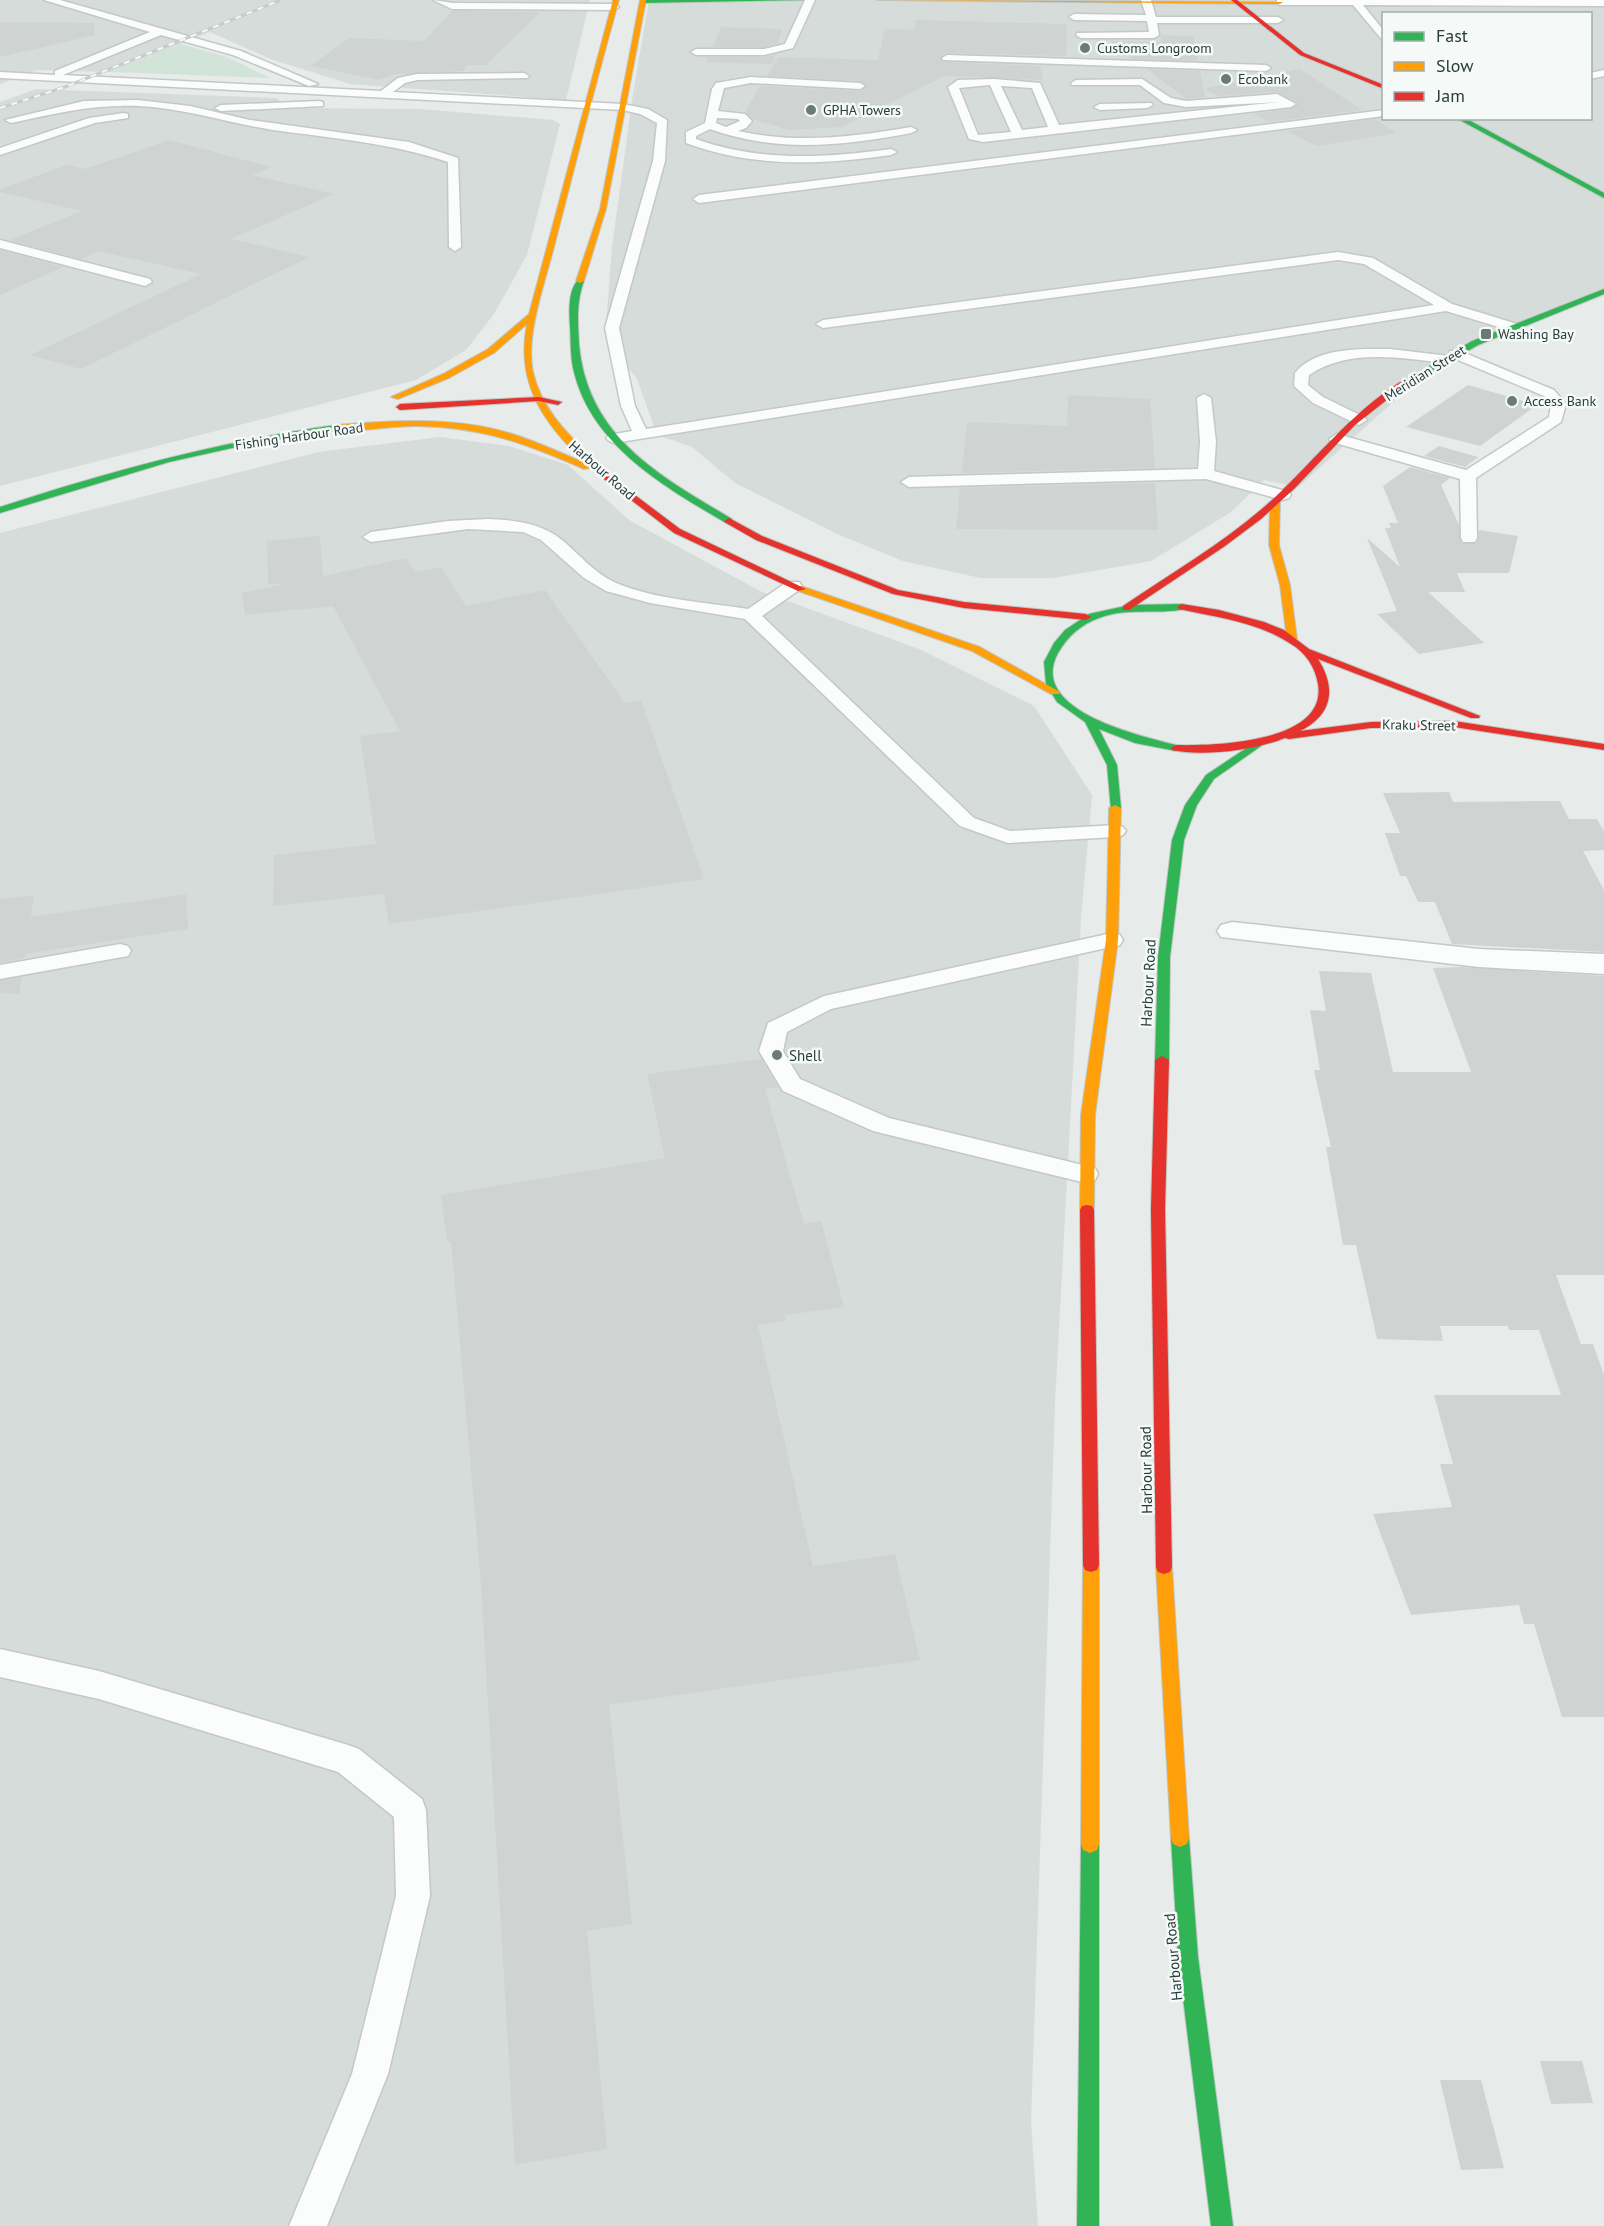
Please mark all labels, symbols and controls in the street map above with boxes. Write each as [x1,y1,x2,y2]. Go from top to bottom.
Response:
legend [1382,12,1592,120]
text: Fast [1436,24,1468,47]
place label: Customs Longroom [1097,39,1212,57]
marker: Customs Longroom [1078,41,1092,55]
text: Slow [1436,54,1474,77]
place label: Ecobank [1238,70,1288,88]
marker: Ecobank [1219,72,1233,86]
text: Jam [1435,84,1465,107]
place label: GPHA Towers [823,101,901,119]
marker: GPHA Towers [804,103,818,117]
place label: Washing Bay [1498,325,1574,343]
marker: Washing Bay [1479,327,1493,341]
street label: Meridian Street [1381,341,1469,405]
place label: Access Bank [1524,392,1596,410]
marker: Access Bank [1505,394,1519,408]
street label: Fishing Harbour Road [234,418,364,454]
street label: Harbour Road [565,436,639,504]
street label: Kraku Street [1382,715,1456,735]
street label: Harbour Road [1136,939,1160,1027]
place label: Shell [789,1046,822,1065]
marker: Shell [770,1048,784,1062]
street label: Harbour Road [1136,1426,1156,1514]
street label: Harbour Road [1160,1912,1186,2002]

